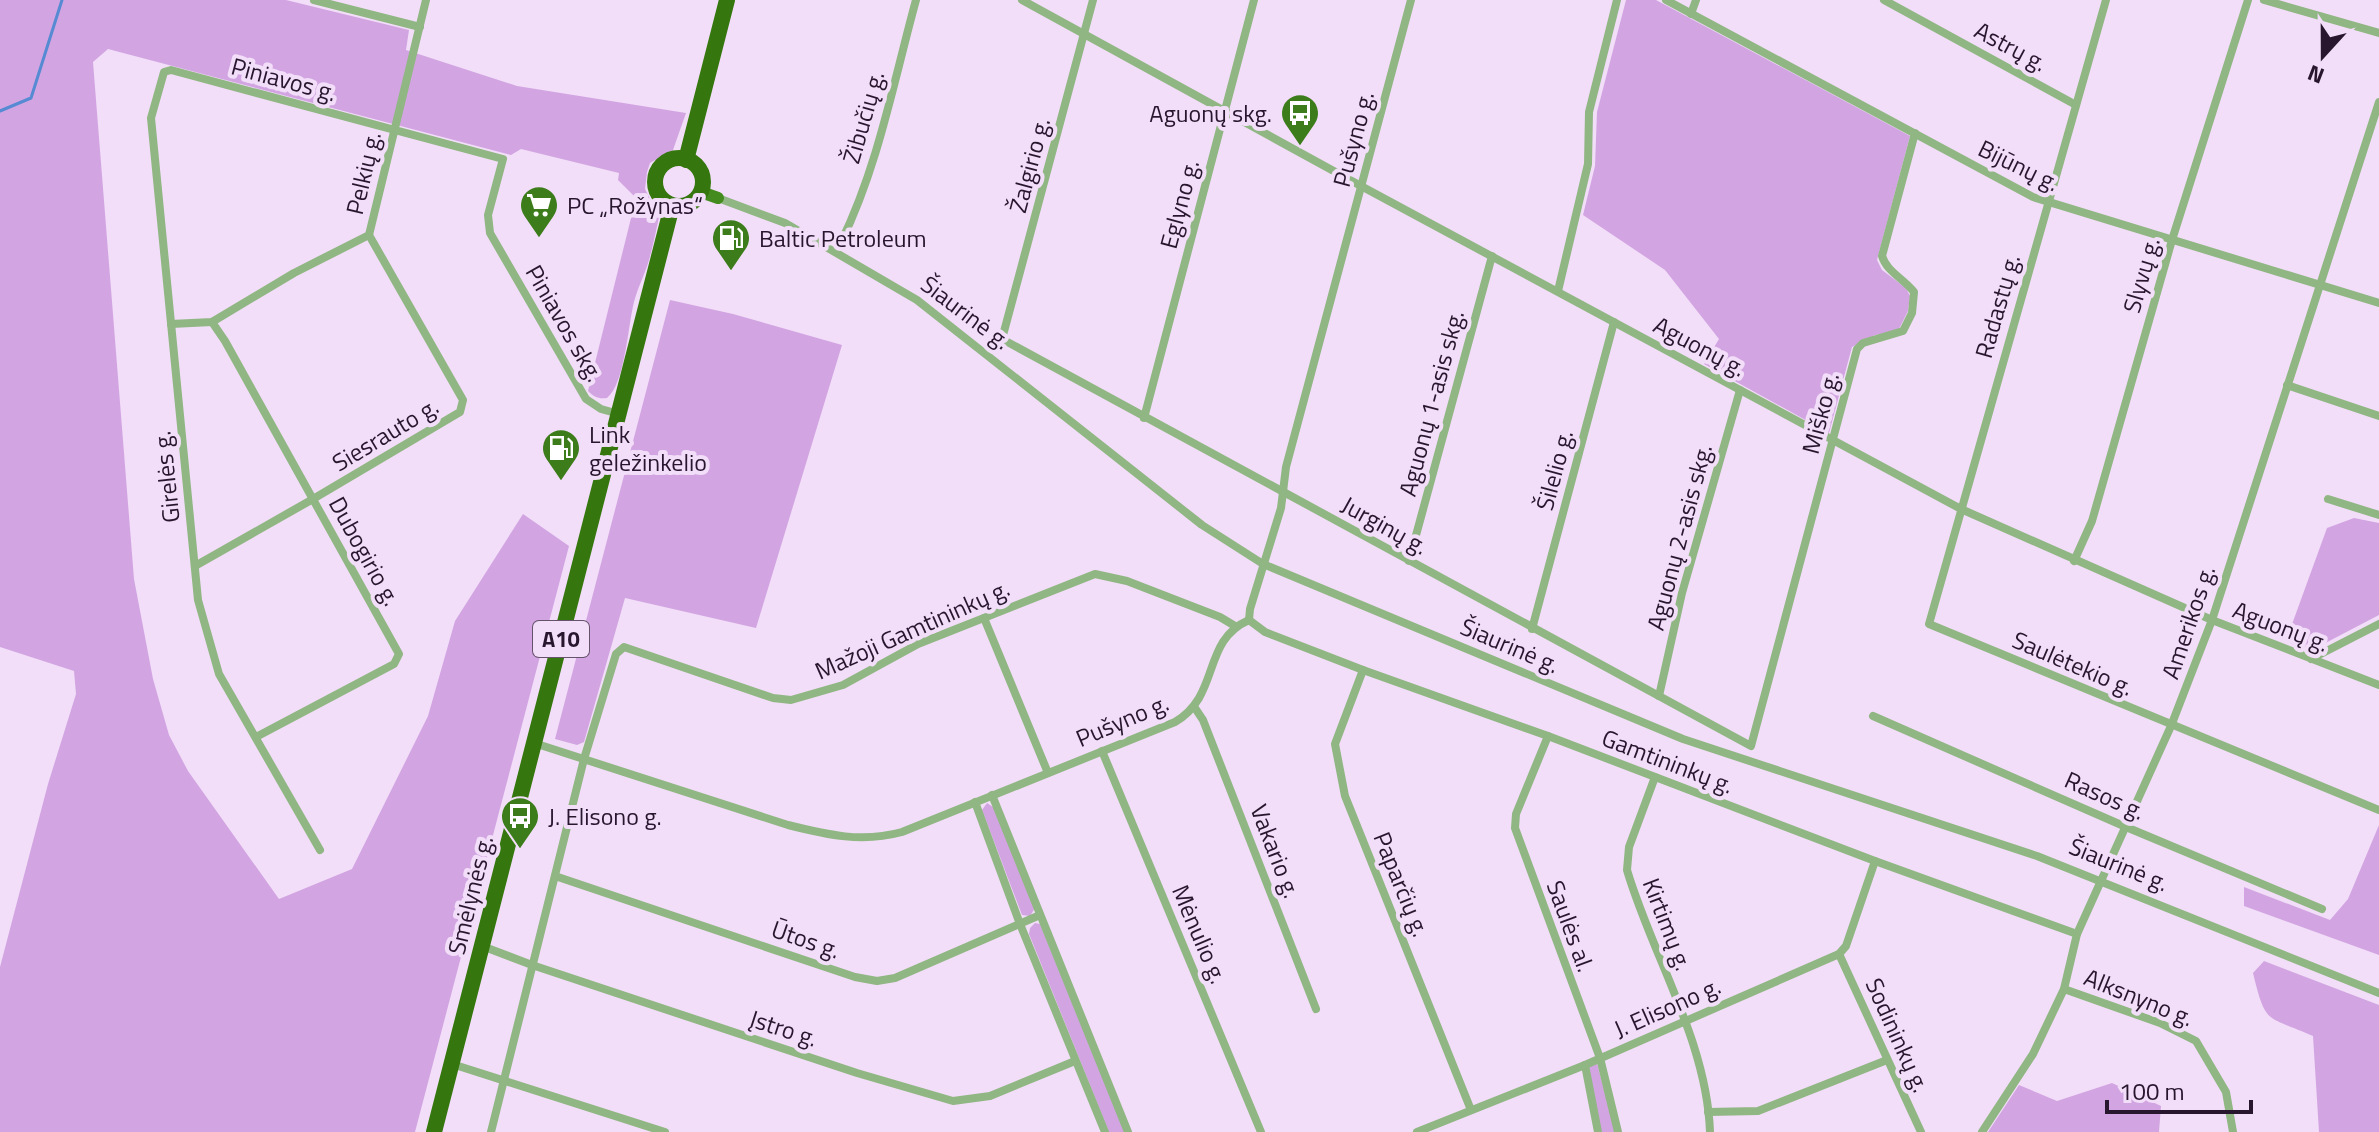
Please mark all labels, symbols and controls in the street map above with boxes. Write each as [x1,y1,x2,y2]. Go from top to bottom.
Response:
street label: Astrų g. [1968,12,2054,80]
north arrow [2283,16,2363,96]
street label: Piniavos g. [227,48,341,110]
text: N [2303,56,2329,93]
street label: Žibučių g. [833,66,893,168]
street label: Pušyno g. [1323,87,1383,191]
bus stop icon: Aguonų skg. [1279,92,1321,147]
place label: Aguonų skg. [1149,95,1272,131]
street label: Žalgirio g. [999,113,1059,217]
street label: Pelkių g. [336,128,390,218]
street label: Bijūnų g. [1972,130,2066,200]
street label: Eglyno g. [1150,155,1208,253]
supermarket icon: PC „Rožynas“ [518,184,560,239]
place label: PC „Rožynas“ [567,187,703,223]
fuel station icon: Baltic Petroleum [710,217,752,272]
place label: Baltic Petroleum [759,220,927,256]
street label: Slyvų g. [2113,233,2169,317]
street label: Radastų g. [1965,250,2029,362]
street label: Piniavos skg. [517,258,613,388]
street label: Šiaurinė g. [913,266,1019,358]
street label: Aguonų 1-asis skg. [1389,306,1473,500]
street label: Aguonų g. [1647,307,1753,385]
street label: Miško g. [1792,368,1848,458]
street label: Siesrauto g. [325,388,445,480]
place label: Link geležinkelio [589,416,707,480]
street label: Šilelio g. [1526,426,1582,514]
fuel station icon: Link geležinkelio [540,427,582,482]
street label: Girelės g. [143,429,189,525]
street label: Aguonų 2-asis skg. [1637,440,1721,634]
street label: Jurginų g. [1335,487,1435,563]
street label: Dubogirio g. [320,490,410,612]
street label: Amerikos g. [2152,560,2224,684]
street label: Mažoji Gamtininkų g. [809,570,1015,688]
street label: Aguonų g. [2228,591,2334,661]
street label: Šiaurinė g. [1455,608,1565,682]
road number: A10 [533,621,589,657]
street label: Saulėtekio g. [2007,621,2139,705]
street label: Pušyno g. [1070,684,1174,756]
street label: Gamtininkų g. [1597,719,1739,803]
street label: Rasos g. [2059,761,2151,829]
bus stop icon: J. Elisono g. [499,795,541,850]
place label: J. Elisono g. [548,798,662,834]
street label: Vakario g. [1242,799,1310,903]
street label: Paparčių g. [1365,826,1439,942]
street label: Šiaurinė g. [2064,828,2174,900]
street label: Smėlynės g. [438,832,502,958]
street label: Kirtimų g. [1634,872,1702,976]
street label: Saulės al. [1538,875,1604,977]
street label: Mėnulio g. [1163,879,1237,989]
street label: Ūtos g. [767,911,845,967]
street label: Alksnyno g. [2079,959,2199,1035]
street label: J. Elisono g. [1608,967,1726,1047]
street label: Sodininkų g. [1857,972,1939,1098]
street label: Įstro g. [746,1000,822,1056]
scale bar [2107,1064,2251,1114]
text: 100 m [2119,1073,2185,1109]

